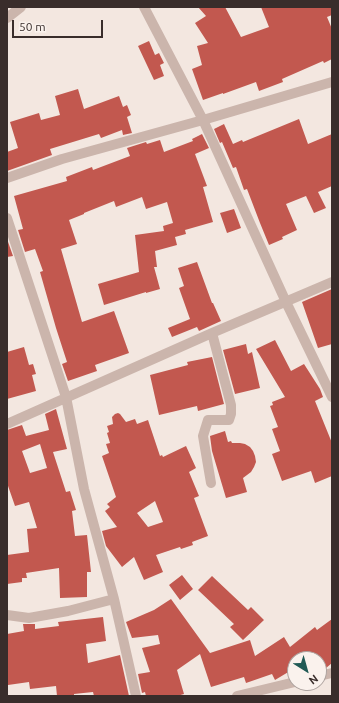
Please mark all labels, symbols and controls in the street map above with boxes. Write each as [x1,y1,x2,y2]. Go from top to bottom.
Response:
scale bar [14,12,105,38]
text: 50 m [19,20,46,33]
north arrow [287,651,327,691]
text: N [307,673,321,687]

